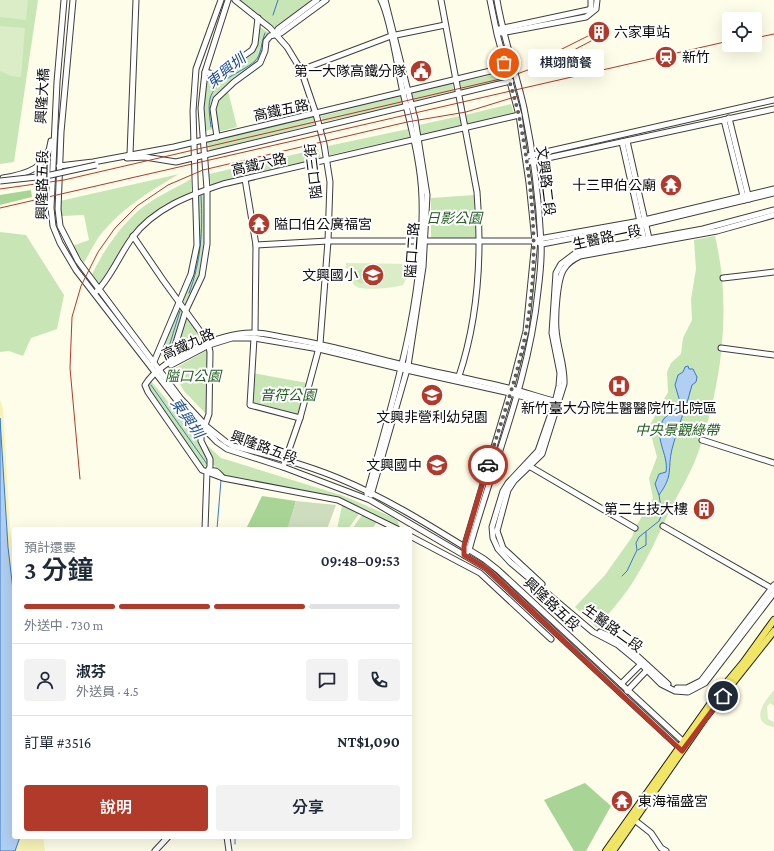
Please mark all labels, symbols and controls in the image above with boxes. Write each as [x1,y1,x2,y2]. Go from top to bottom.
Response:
map controls [722,12,762,52]
button: locate [722,12,762,52]
building icon: 六家車站 [586,19,612,45]
place label: 六家車站 [614,24,670,40]
station icon: 新竹 [653,44,679,70]
pin [487,46,521,80]
water label: 東興圳 [203,49,250,91]
callout: 棋翊簡餐 [528,49,604,77]
place label: 新竹 [682,49,710,65]
icon: bag [493,52,515,74]
text: 棋翊簡餐 [540,55,592,70]
public building icon: 第一大隊高鐵分隊 [408,58,434,84]
place label: 第一大隊高鐵分隊 [294,63,406,79]
street label: 興隆大橋 [33,68,51,124]
street label: 高鐵五路 [252,96,310,124]
street label: 隘口三街 [302,142,324,200]
street label: 文興路二段 [534,145,558,217]
street label: 興隆路五段 [33,150,51,220]
street label: 高鐵六路 [230,150,288,178]
temple icon: 十三甲伯公廟 [658,172,684,198]
place label: 十三甲伯公廟 [572,177,656,193]
park label: 日影公園 [426,210,484,226]
temple icon: 隘口伯公廣福宮 [246,211,272,237]
place label: 隘口伯公廣福宮 [274,216,372,232]
street label: 隘口二路 [402,222,422,278]
street label: 生醫路一段 [571,222,643,252]
school or university icon: 文興國小 [360,262,386,288]
place label: 文興國小 [302,267,358,283]
street label: 高鐵九路 [159,325,217,363]
park label: 隘口公園 [165,368,223,384]
hospital icon: 新竹臺大分院生醫醫院竹北院區 [606,373,632,399]
school or university icon: 文興非營利幼兒園 [419,382,445,408]
park label: 音符公園 [260,387,318,403]
water label: 東興圳 [168,395,208,443]
place label: 新竹臺大分院生醫醫院竹北院區 [521,400,717,416]
place label: 文興非營利幼兒園 [376,409,488,425]
park label: 中央景觀綠帶 [635,422,721,438]
street label: 興隆路五段 [228,428,300,466]
courier [468,445,508,485]
school or university icon: 文興國中 [424,452,450,478]
icon: car [477,454,499,476]
place label: 文興國中 [366,457,422,473]
building icon: 第二生技大樓 [691,496,717,522]
place label: 第二生技大樓 [604,501,688,517]
text: 預計還要 [24,540,76,555]
text: 09:48–09:53 [321,553,400,569]
text: 3 分鐘 [24,556,93,585]
street label: 興隆路五段 [521,574,583,634]
street label: 生醫路二段 [580,601,646,655]
text: 外送中 · 730 m [24,618,103,633]
button: person [24,659,66,701]
button: chat [306,659,348,701]
button: phone [358,659,400,701]
text: 淑芬 [76,664,106,680]
pin [706,679,740,713]
text: 外送員 · 4.5 [76,684,139,699]
icon: home [712,685,734,707]
text: NT$1,090 [337,734,400,750]
text: 訂單 #3516 [24,735,91,751]
button: 說明 [24,785,208,831]
button: 分享 [216,785,400,831]
temple icon: 東海福盛宮 [609,788,635,814]
place label: 東海福盛宮 [638,793,708,809]

